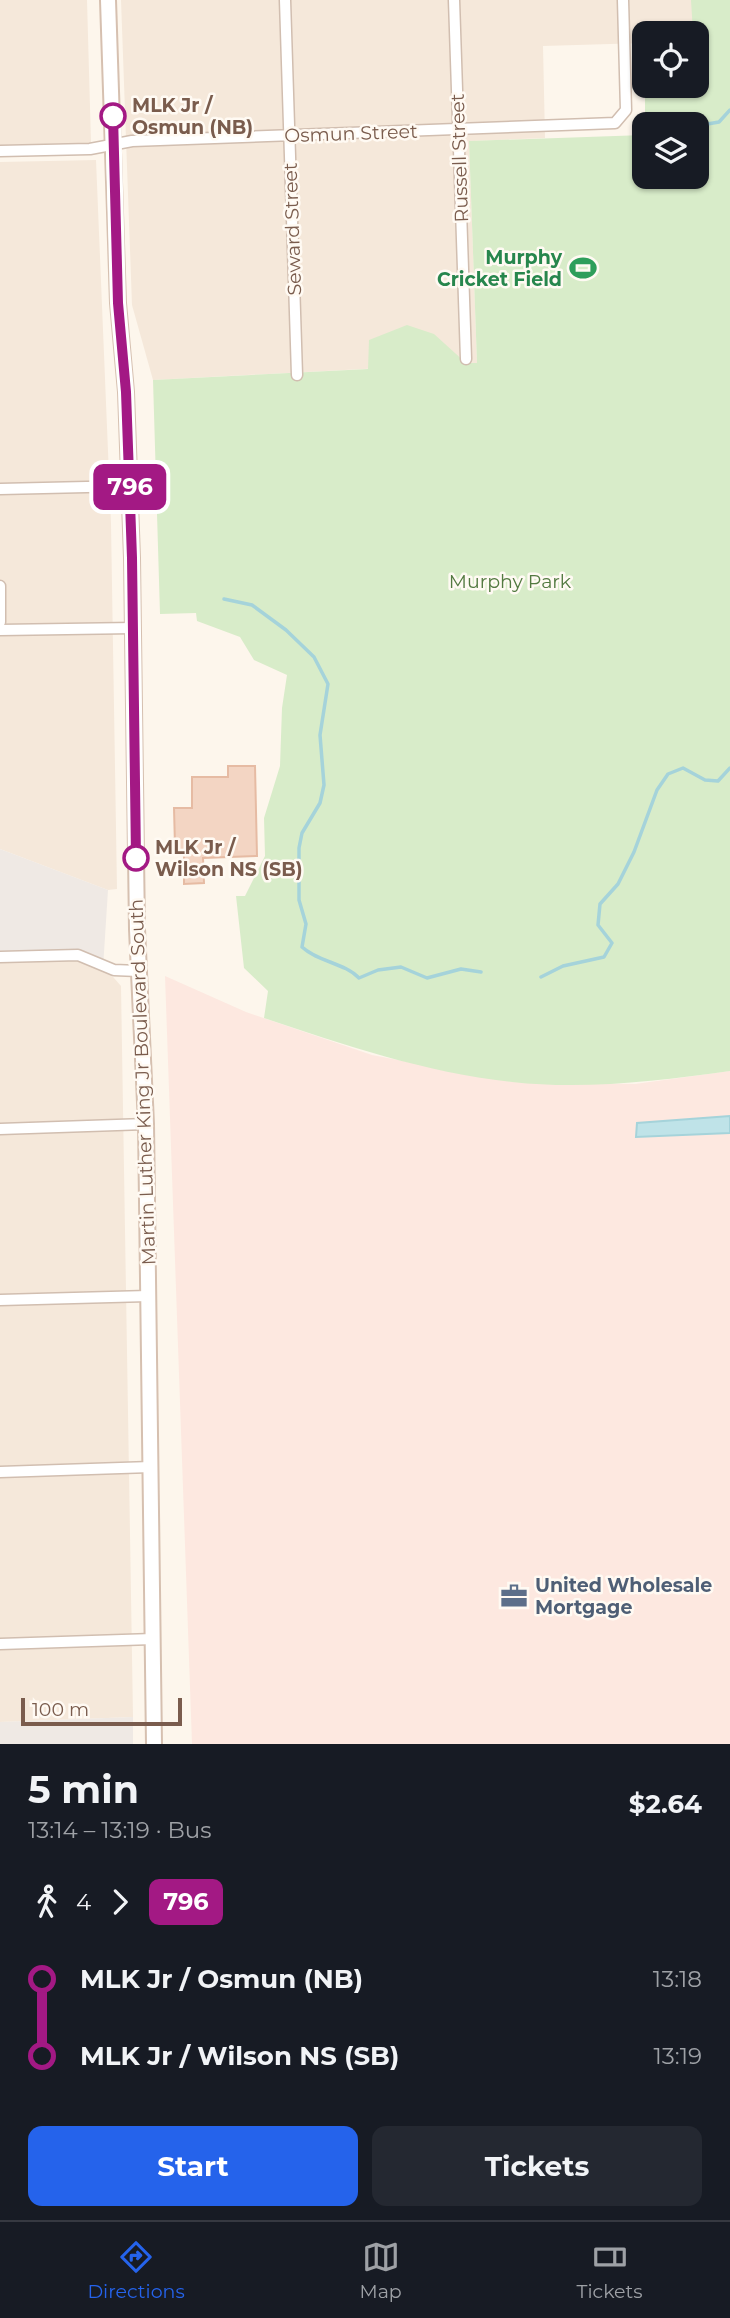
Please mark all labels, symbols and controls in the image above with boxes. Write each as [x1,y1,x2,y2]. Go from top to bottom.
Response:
map controls [632,21,709,189]
button: locate [632,21,709,98]
street label: Russell Street [446,93,473,223]
place label: MLK Jr / Osmun (NB) [132,94,253,139]
marker: MLK Jr / Osmun (NB) [100,103,126,129]
button: layers [632,112,709,189]
street label: Osmun Street [284,120,418,147]
street label: Seward Street [279,162,306,296]
place label: Murphy Cricket Field [437,246,563,291]
sports icon: Murphy Cricket Field [568,253,598,283]
line badge: 796 [90,464,170,510]
text: 796 [107,472,153,501]
park label: Murphy Park [449,570,572,593]
place label: MLK Jr / Wilson NS (SB) [155,836,303,881]
marker: MLK Jr / Wilson NS (SB) [123,845,149,871]
street label: Martin Luther King Jr Boulevard South [125,898,160,1266]
place label: United Wholesale Mortgage [535,1574,712,1619]
office icon: United Wholesale Mortgage [499,1581,529,1611]
scale bar [21,1695,182,1727]
text: 100 m [32,1698,89,1721]
text: 5 min [28,1766,139,1813]
text: $2.64 [629,1788,702,1820]
text: 13:14 – 13:19 · Bus [28,1816,212,1844]
icon: walk [28,1883,66,1921]
icon: forward [101,1883,139,1921]
text: 796 [163,1887,209,1916]
text: 4 [76,1888,91,1916]
text: MLK Jr / Osmun (NB) [80,1963,363,1995]
text: 13:18 [653,1965,702,1993]
text: MLK Jr / Wilson NS (SB) [80,2040,399,2072]
text: 13:19 [654,2042,702,2070]
button: Start [28,2126,358,2206]
button: Tickets [372,2126,702,2206]
tab: Directions [87,2238,185,2303]
tab: Map [360,2238,402,2303]
tab: Tickets [577,2238,643,2303]

